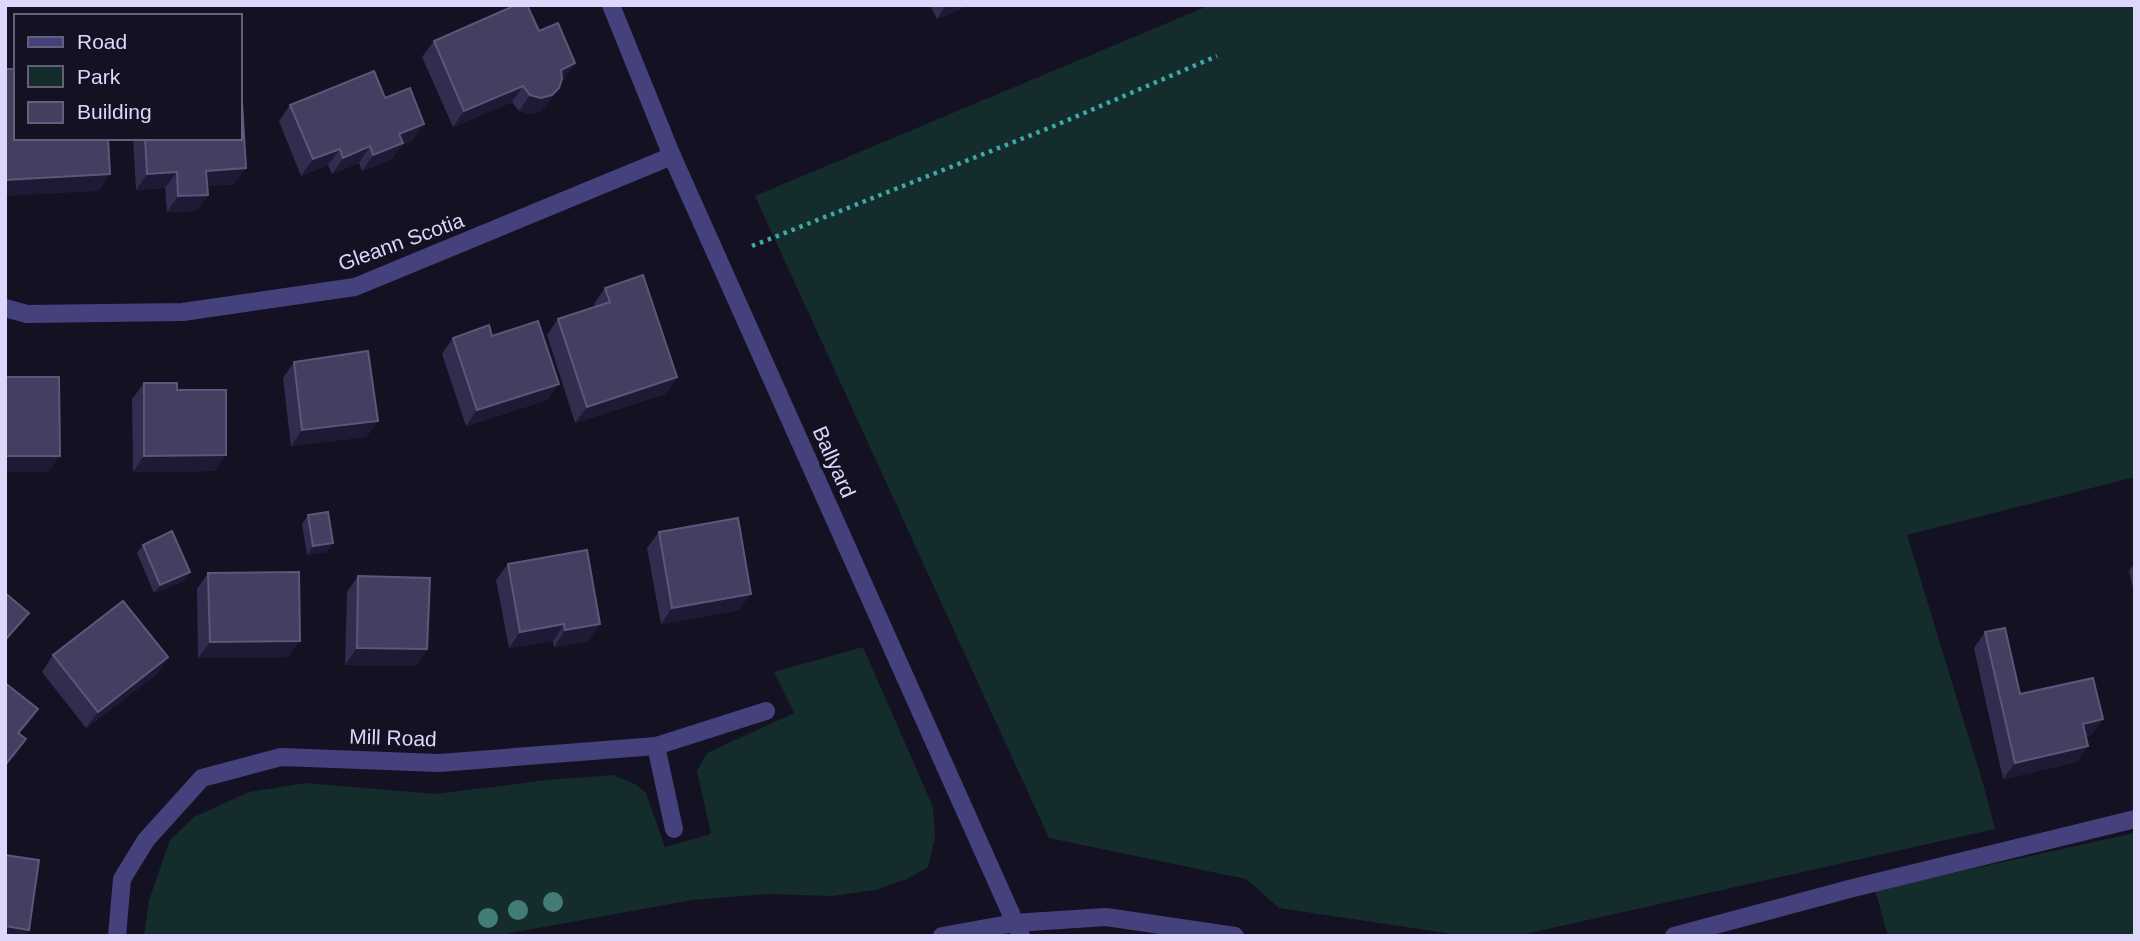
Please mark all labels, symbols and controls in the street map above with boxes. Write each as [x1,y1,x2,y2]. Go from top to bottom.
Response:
legend [14,14,242,140]
text: Road [77,30,127,53]
text: Park [77,65,121,88]
text: Building [77,100,152,123]
street label: Gleann Scotia [335,208,467,275]
street label: Ballyard [809,422,860,501]
street label: Mill Road [349,724,437,751]

